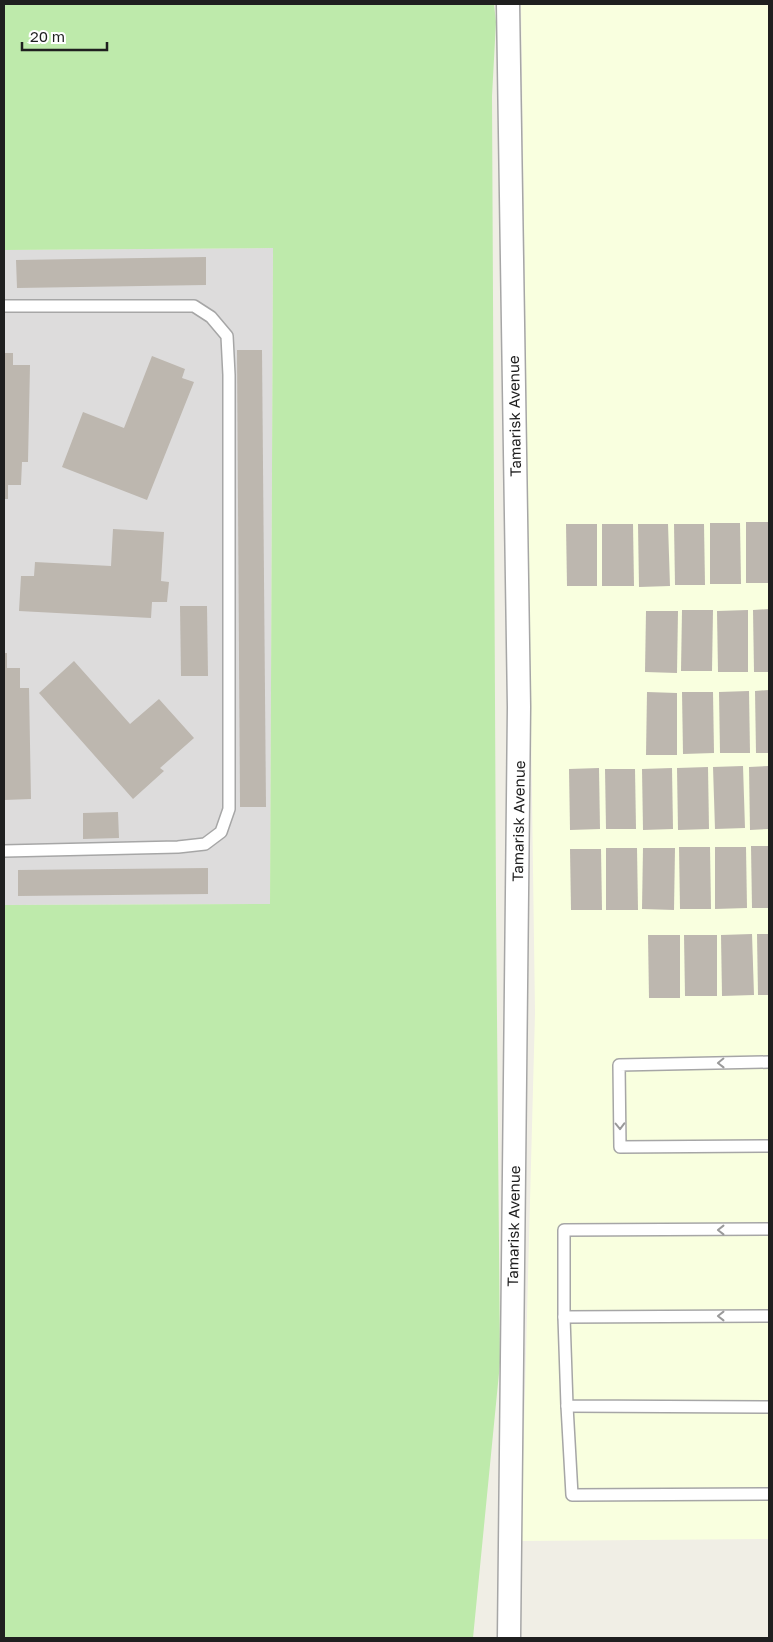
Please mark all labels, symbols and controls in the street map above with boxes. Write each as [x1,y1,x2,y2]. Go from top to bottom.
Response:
scale bar [22,20,108,52]
text: 20 m [30,27,65,45]
street label: Tamarisk Avenue [504,355,524,477]
street label: Tamarisk Avenue [508,760,528,882]
one-way arrow [716,1058,724,1068]
one-way arrow [614,1123,625,1131]
street label: Tamarisk Avenue [503,1165,523,1287]
one-way arrow [716,1225,724,1235]
one-way arrow [716,1311,724,1321]

